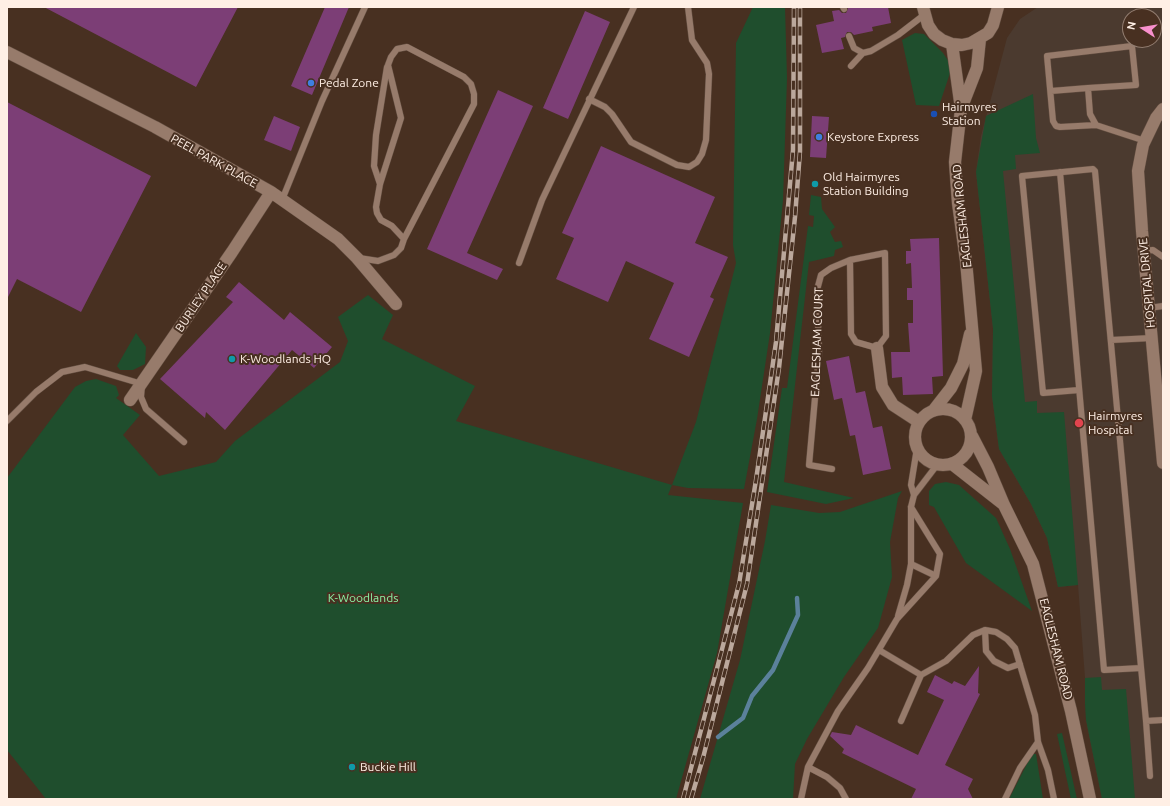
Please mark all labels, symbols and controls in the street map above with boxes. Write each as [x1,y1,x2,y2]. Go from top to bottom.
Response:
north arrow [1122,8,1162,48]
text: N [1125,20,1138,31]
place label: Pedal Zone [319,76,379,90]
marker: Pedal Zone [306,78,316,88]
place label: Hairmyres Station [942,100,997,128]
marker: Hairmyres Station [929,109,939,119]
place label: Keystore Express [827,130,919,144]
street label: PEEL PARK PLACE [168,131,260,191]
marker: Keystore Express [814,132,824,142]
street label: EAGLESHAM ROAD [949,164,975,268]
place label: Old Hairmyres Station Building [823,170,909,198]
marker: Old Hairmyres Station Building [810,179,820,189]
street label: HOSPITAL DRIVE [1136,237,1158,329]
street label: BURLEY PLACE [172,259,230,335]
street label: EAGLESHAM COURT [808,287,826,397]
place label: K-Woodlands HQ [240,352,331,366]
marker: K-Woodlands HQ [227,354,237,364]
place label: Hairmyres Hospital [1088,409,1143,437]
marker: Hairmyres Hospital [1073,417,1085,429]
park label: K-Woodlands [328,591,398,605]
street label: EAGLESHAM ROAD [1036,597,1076,701]
place label: Buckie Hill [360,760,416,774]
marker: Buckie Hill [347,762,357,772]

